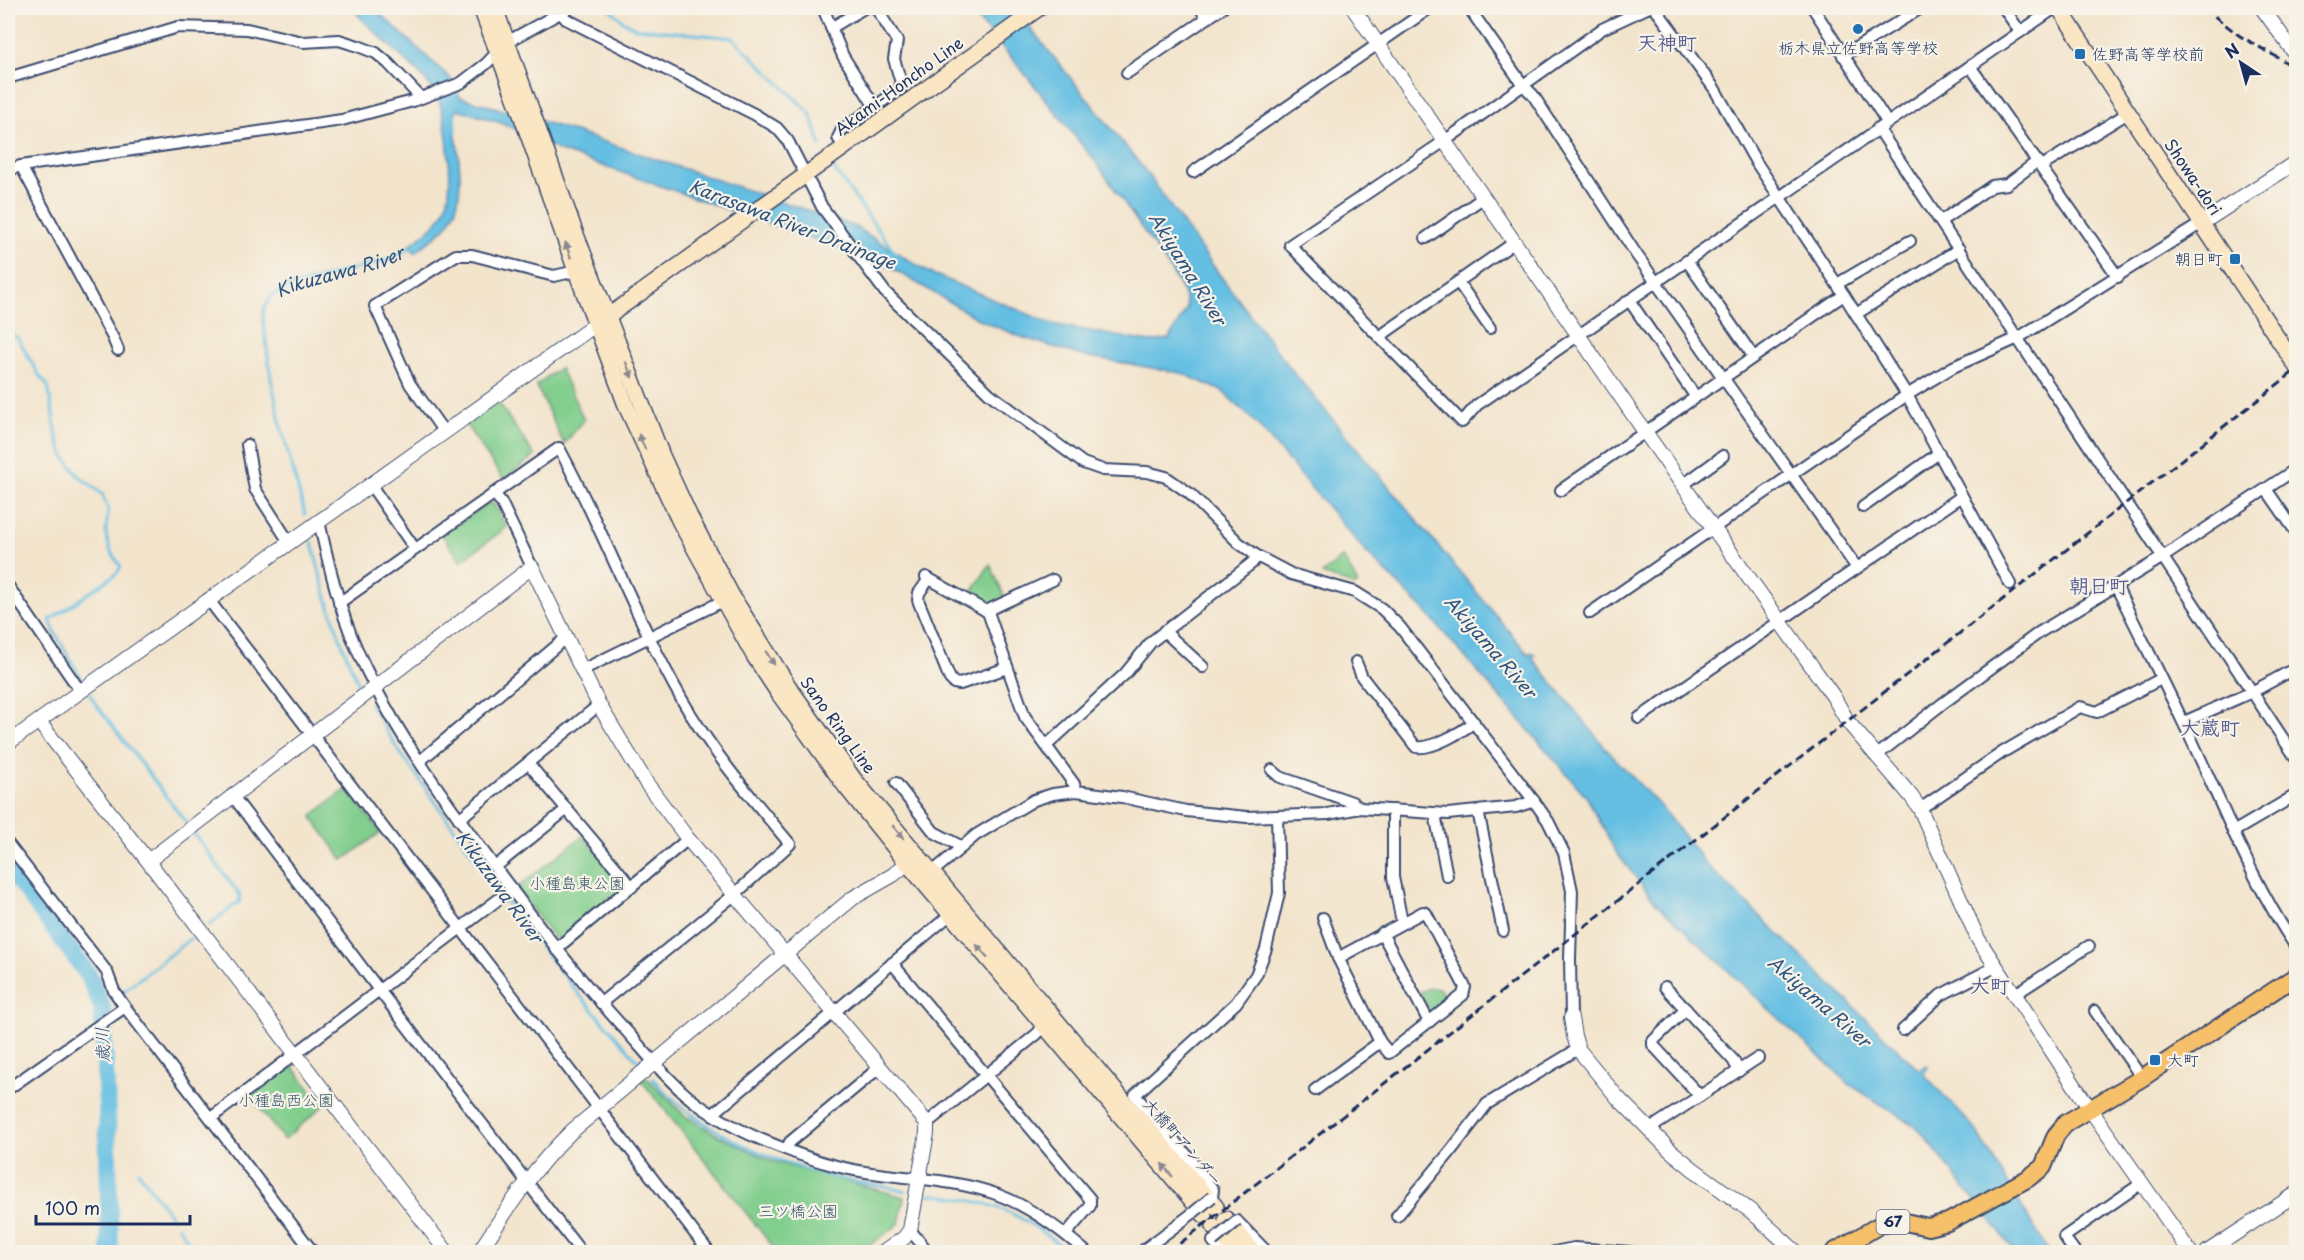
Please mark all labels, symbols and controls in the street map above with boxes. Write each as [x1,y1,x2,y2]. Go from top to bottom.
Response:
marker: 栃木県立佐野高等学校 [1851,22,1865,36]
district label: 天神町 [1637,27,1697,57]
street label: Akami-Honcho Line [829,30,968,140]
north arrow [2211,33,2271,93]
place label: 栃木県立佐野高等学校 [1778,35,1938,59]
text: N [2219,37,2244,63]
place label: 佐野高等学校前 [2092,41,2204,65]
marker: 佐野高等学校前 [2073,47,2087,61]
street label: Showa-dori [2159,133,2228,219]
water label: Karasawa River Drainage [685,172,901,276]
water label: Akiyama River [1143,207,1235,332]
water label: Kikuzawa River [270,237,411,304]
one-way arrow [563,241,573,259]
place label: 朝日町 [2175,246,2223,270]
marker: 朝日町 [2228,252,2242,266]
one-way arrow [624,362,634,380]
one-way arrow [638,433,647,450]
district label: 朝日町 [2069,570,2129,600]
water label: Akiyama River [1439,589,1545,705]
one-way arrow [765,650,776,666]
street label: Sano Ring Line [795,671,882,778]
district label: 大蔵町 [2180,712,2240,742]
water label: Kikuzawa River [450,824,552,950]
one-way arrow [891,824,904,839]
park label: 小種島東公園 [529,870,625,894]
one-way arrow [976,944,989,959]
water label: Akiyama River [1763,949,1879,1055]
district label: 大町 [1970,970,2010,1000]
water label: 歳川 [87,1027,116,1064]
place label: 大町 [2167,1047,2199,1071]
marker: 大町 [2148,1053,2162,1067]
park label: 小種島西公園 [238,1087,334,1111]
street label: 大橋町アンダー [1139,1092,1229,1191]
one-way arrow [1160,1162,1173,1178]
scale bar [36,1188,190,1226]
text: 100 m [45,1194,100,1221]
park label: 三ツ橋公園 [758,1198,838,1222]
road number: 67 [1876,1210,1910,1234]

